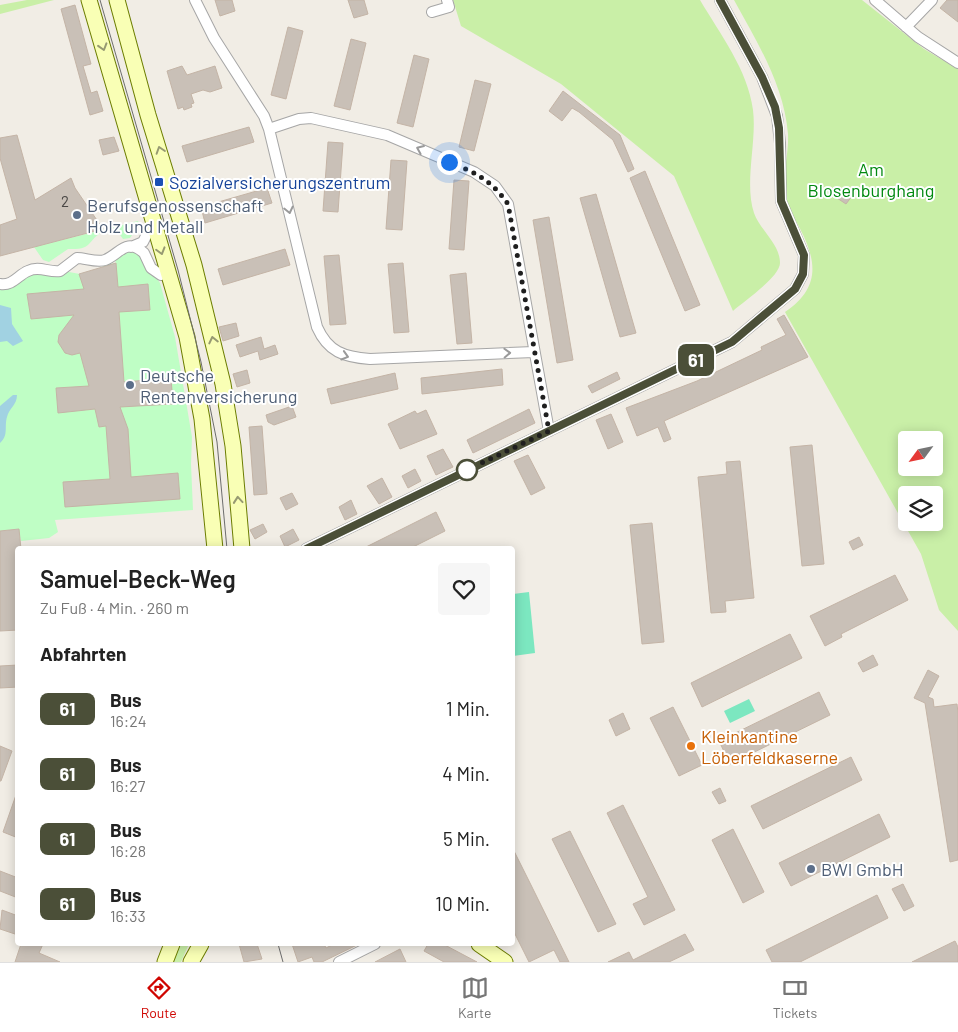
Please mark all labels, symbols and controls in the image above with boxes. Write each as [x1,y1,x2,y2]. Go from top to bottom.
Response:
one-way arrow [97,42,107,50]
one-way arrow [416,145,425,156]
one-way arrow [156,146,166,154]
your location [437,150,462,175]
park label: Am Blosenburghang [808,158,934,201]
place label: Sozialversicherungszentrum [169,171,390,193]
marker: Sozialversicherungszentrum [153,176,165,188]
house number: 2 [61,192,69,210]
place label: Berufsgenossenschaft Holz und Metall [87,194,264,237]
one-way arrow [283,206,293,214]
marker: Berufsgenossenschaft Holz und Metall [71,209,83,221]
one-way arrow [156,247,166,255]
one-way arrow [208,335,219,344]
line badge: 61 [674,344,718,376]
one-way arrow [504,348,511,358]
text: 61 [688,349,704,371]
one-way arrow [341,350,349,360]
place label: Deutsche Rentenversicherung [140,364,297,407]
marker: Deutsche Rentenversicherung [124,379,136,391]
north arrow [898,431,942,476]
map controls [898,431,943,531]
unlabelled marker [456,459,478,481]
button: layers [898,486,943,531]
one-way arrow [233,496,244,504]
button: heart [438,563,490,615]
text: Samuel-Beck-Weg [40,564,236,593]
text: Zu Fuß · 4 Min. · 260 m [40,598,189,617]
text: Abfahrten [40,642,126,665]
text: Bus [110,688,142,711]
text: 1 Min. [446,697,490,720]
text: 61 [60,698,75,720]
text: 16:24 [110,711,147,730]
place label: Kleinkantine Löberfeldkaserne [701,725,838,768]
marker: Kleinkantine Löberfeldkaserne [685,740,697,752]
text: Bus [110,753,142,776]
text: 4 Min. [442,762,490,785]
text: 61 [60,763,75,785]
text: 16:27 [110,776,145,795]
text: Bus [110,818,142,841]
text: 5 Min. [443,827,490,850]
text: 61 [60,828,75,850]
text: 16:28 [110,841,146,860]
place label: BWI GmbH [821,858,903,880]
marker: BWI GmbH [805,863,817,875]
text: Bus [110,883,142,906]
text: 10 Min. [435,892,490,915]
text: 61 [60,893,75,915]
text: 16:33 [110,906,146,925]
tab: Route [141,974,177,1021]
tab: Karte [458,974,491,1021]
tab: Tickets [773,974,817,1021]

